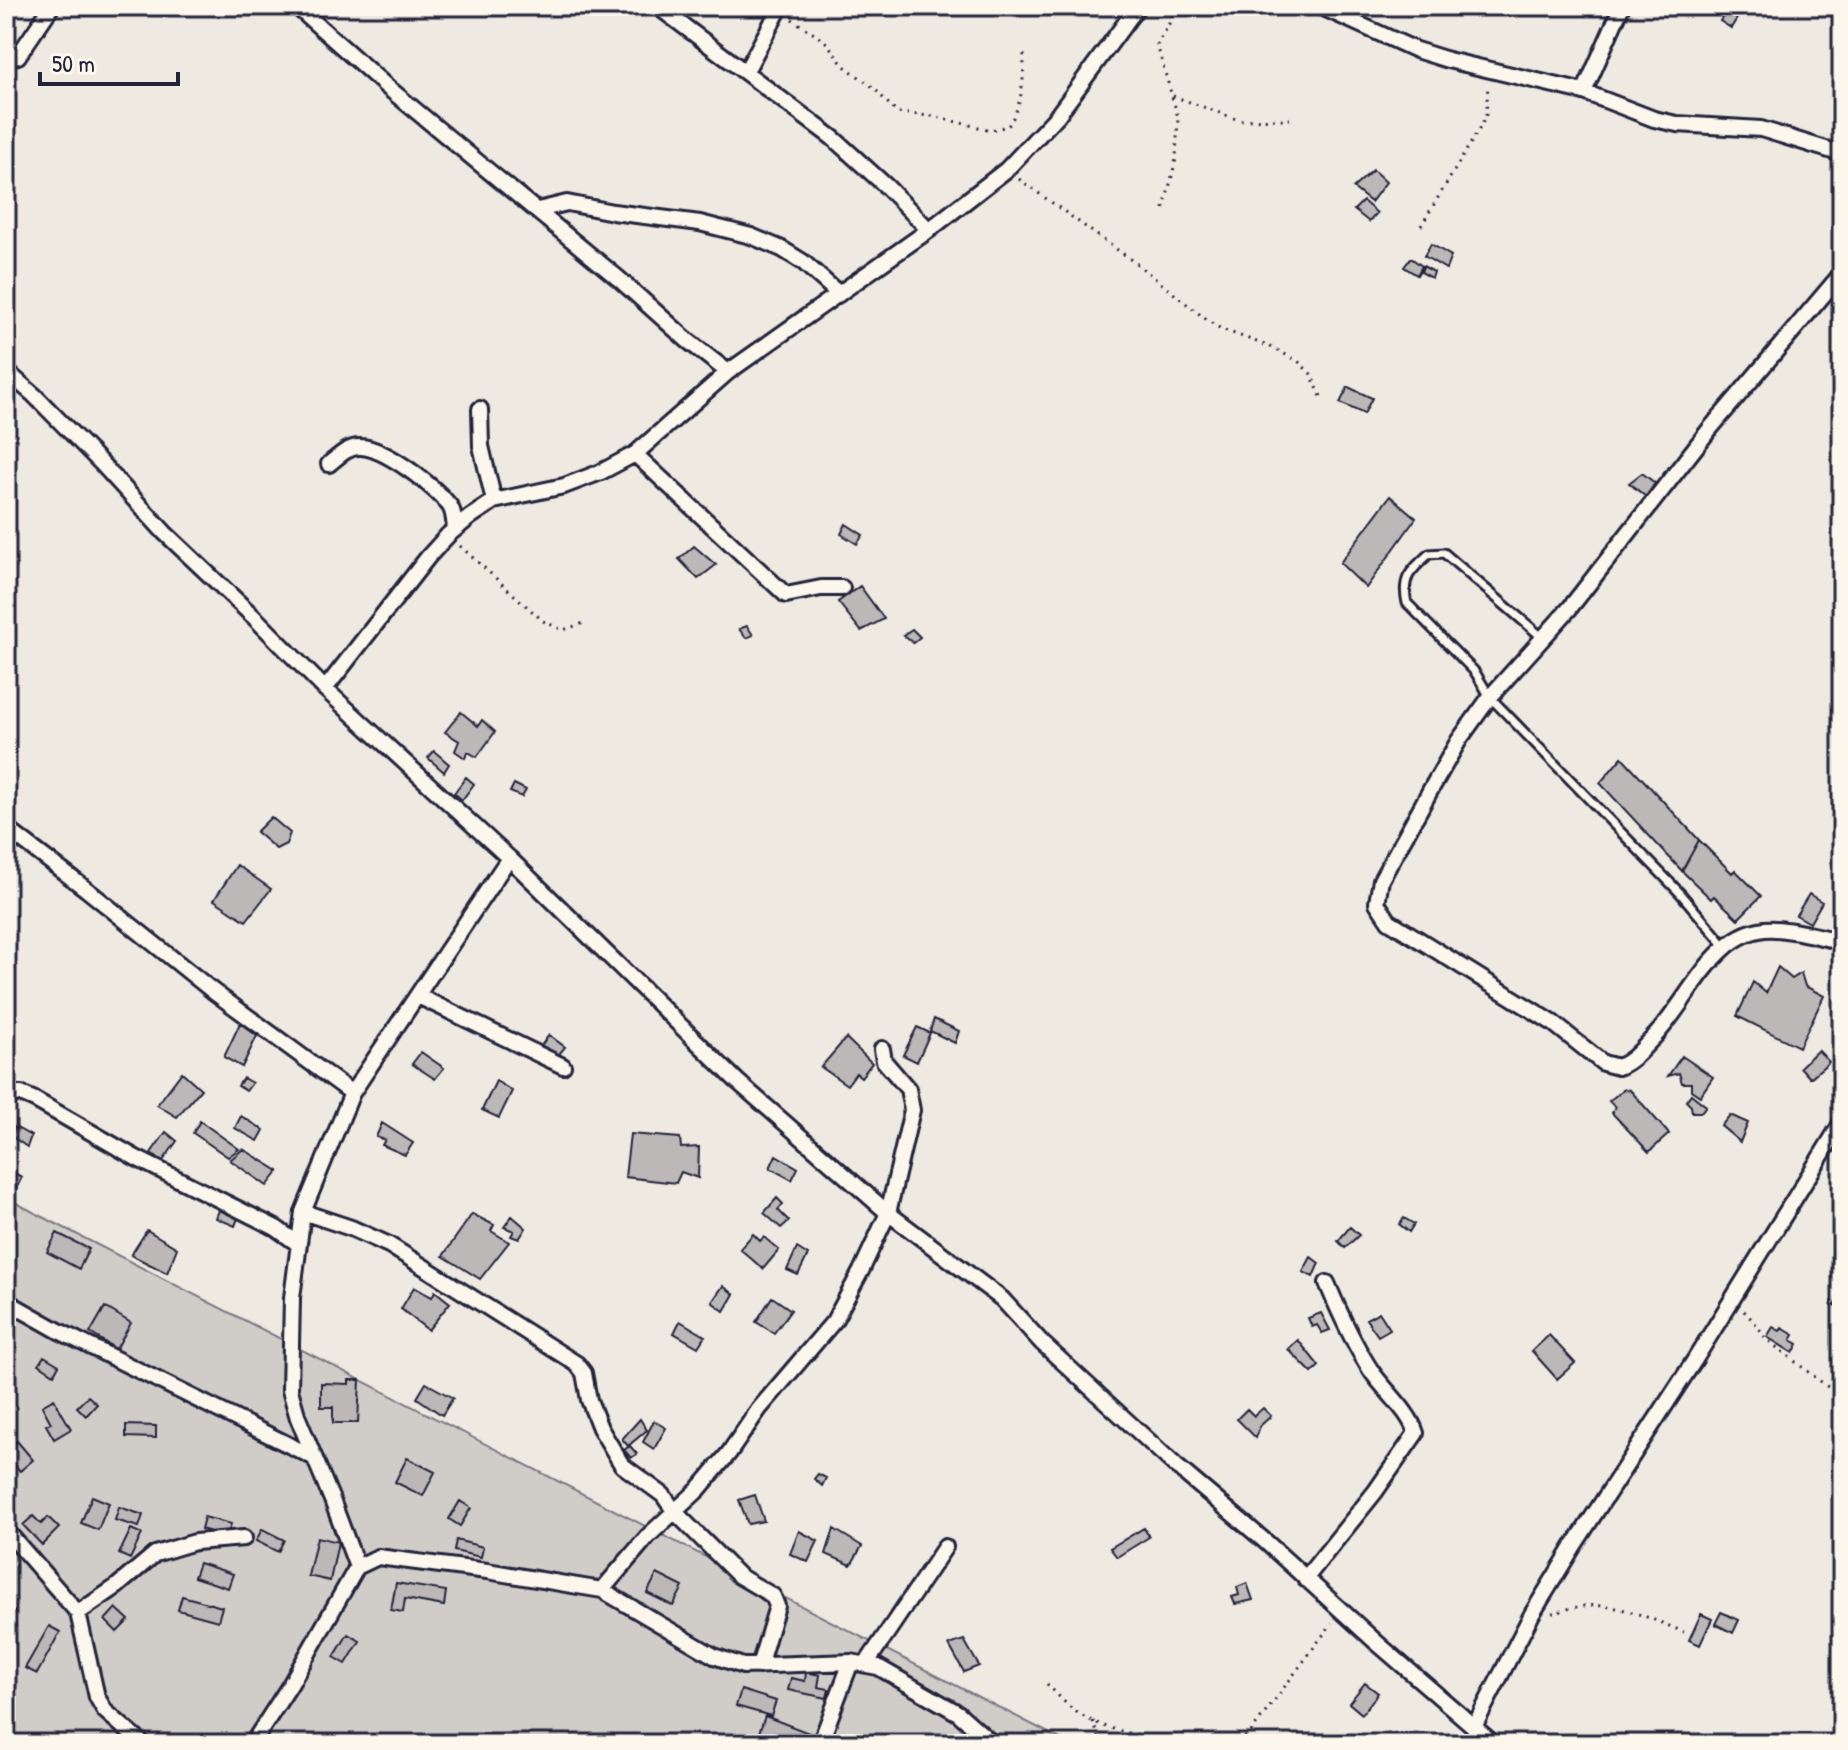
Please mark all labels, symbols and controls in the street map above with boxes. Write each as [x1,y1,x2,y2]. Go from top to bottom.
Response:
scale bar [40,36,178,86]
text: 50 m [52,47,95,79]

